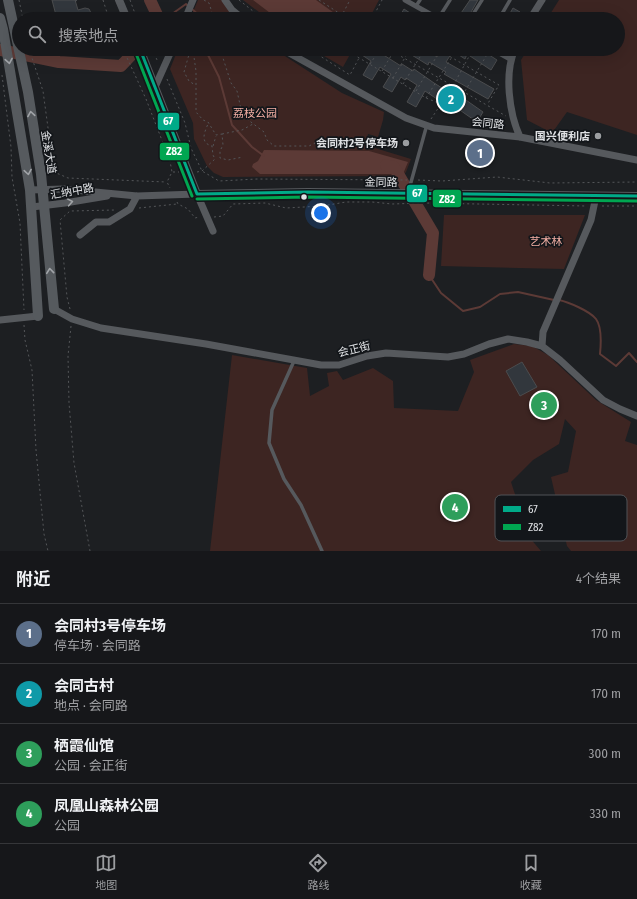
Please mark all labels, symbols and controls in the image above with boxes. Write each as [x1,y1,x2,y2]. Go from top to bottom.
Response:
search box [12,12,625,56]
icon: search [26,23,48,45]
text: 搜索地点 [58,27,118,45]
one-way arrow [4,58,12,64]
pin: 2 [438,84,464,114]
park label: 荔枝公园 [233,107,277,120]
one-way arrow [27,111,36,117]
line badge: 67 [157,112,180,131]
text: 67 [163,115,173,128]
street label: 会同路 [471,115,505,132]
street label: 金溪大道 [39,129,58,175]
place label: 国兴便利店 [535,130,590,143]
marker: 国兴便利店 [593,131,603,141]
place label: 会同村2号停车场 [316,137,398,150]
marker: 会同村2号停车场 [401,138,411,148]
pin: 1 [467,138,493,168]
line badge: Z82 [159,142,190,161]
text: Z82 [166,145,182,158]
one-way arrow [23,169,31,175]
street label: 金同路 [364,176,398,189]
street label: 汇纳中路 [49,181,95,202]
line badge: 67 [406,184,428,203]
text: 67 [412,187,422,200]
line badge: Z82 [432,189,462,208]
unlabelled marker [299,192,309,202]
text: Z82 [439,193,455,206]
one-way arrow [67,199,73,207]
your location [311,203,331,223]
park label: 艺术林 [530,235,563,248]
one-way arrow [46,268,55,274]
street label: 会正街 [337,339,372,360]
pin: 3 [531,390,557,420]
pin: 4 [442,492,468,522]
legend [495,495,627,541]
text: 67 [528,503,538,516]
text: Z82 [528,521,543,534]
text: 附近 [16,569,50,590]
text: 4个结果 [576,571,621,586]
text: 会同村3号停车场 [54,617,166,635]
text: 1 [26,626,32,641]
text: 170 m [591,626,621,641]
text: 停车场 · 会同路 [54,638,141,653]
text: 会同古村 [54,677,114,695]
text: 2 [26,686,32,701]
text: 170 m [591,686,621,701]
text: 地点 · 会同路 [54,698,128,713]
text: 栖霞仙馆 [54,737,114,755]
text: 3 [26,746,32,761]
text: 300 m [589,746,621,761]
text: 公园 · 会正街 [54,758,128,773]
text: 凤凰山森林公园 [54,797,159,815]
text: 4 [26,806,32,821]
text: 330 m [589,806,621,821]
text: 公园 [54,818,80,833]
tab: 地图 [95,852,117,892]
tab: 路线 [307,852,329,892]
tab: 收藏 [520,852,542,892]

